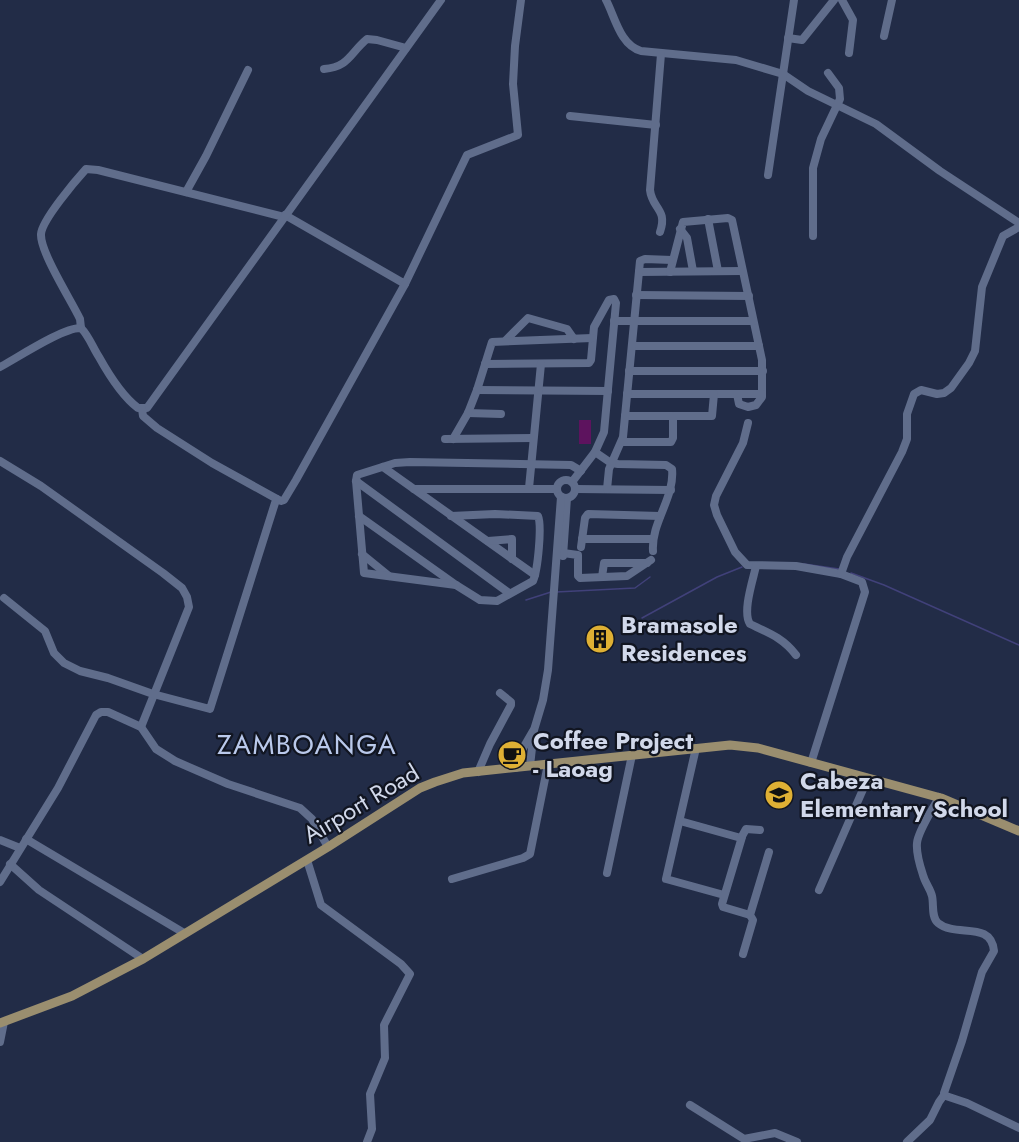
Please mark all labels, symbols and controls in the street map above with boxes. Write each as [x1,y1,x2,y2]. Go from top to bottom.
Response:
place label: Bramasole Residences [621,607,747,670]
building icon: Bramasole Residences [584,623,616,655]
place label: Coffee Project - Laoag [533,723,693,786]
district label: ZAMBOANGA [217,725,397,764]
cafe icon: Coffee Project - Laoag [496,739,528,771]
street label: Airport Road [296,755,425,852]
place label: Cabeza Elementary School [800,763,1008,826]
school or university icon: Cabeza Elementary School [763,779,795,811]

